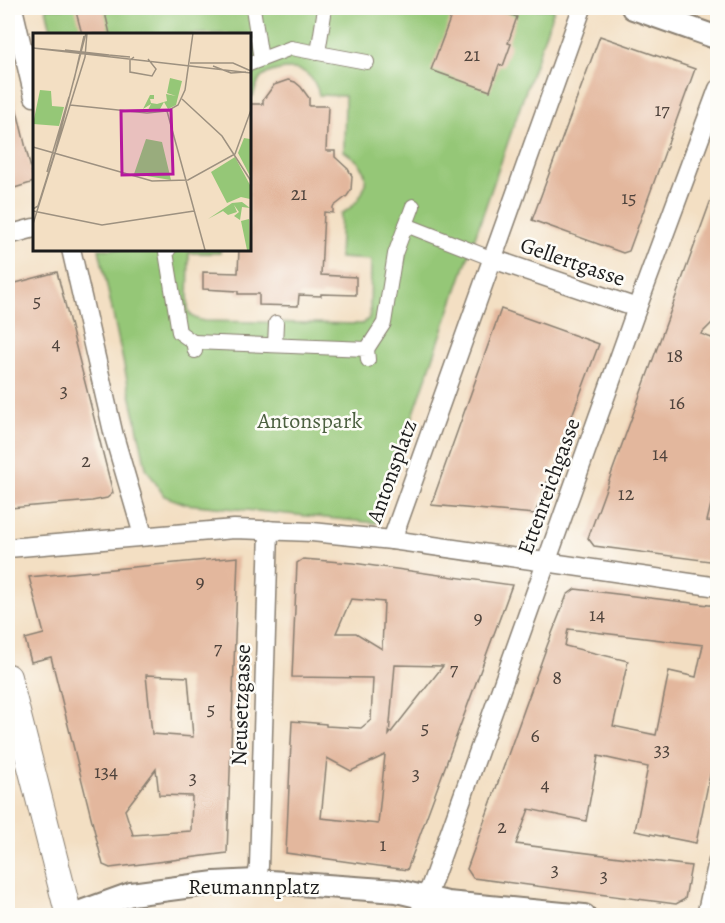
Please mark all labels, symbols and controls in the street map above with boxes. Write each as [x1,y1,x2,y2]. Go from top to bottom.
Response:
inset map [33,33,250,250]
house number: 21 [464,41,480,68]
house number: 17 [654,96,670,123]
house number: 21 [291,180,307,207]
house number: 15 [621,184,637,211]
street label: Gellertgasse [516,230,629,294]
house number: 5 [33,287,41,314]
house number: 4 [51,330,61,357]
house number: 18 [667,342,683,369]
house number: 3 [60,377,68,404]
house number: 16 [669,389,685,416]
park label: Antonspark [257,406,362,436]
street label: Ettenreichgasse [510,414,588,559]
street label: Antonsplatz [359,415,425,528]
house number: 14 [652,440,668,467]
house number: 2 [81,447,91,474]
house number: 12 [618,480,635,507]
house number: 9 [195,568,205,595]
house number: 14 [589,601,605,628]
house number: 9 [473,604,483,631]
house number: 7 [214,634,223,661]
street label: Neusetzgasse [224,644,258,766]
house number: 7 [450,655,459,682]
house number: 8 [552,664,562,691]
house number: 5 [207,695,215,722]
house number: 5 [421,714,429,741]
house number: 6 [530,722,540,749]
house number: 33 [654,736,670,763]
house number: 134 [94,758,118,785]
house number: 3 [412,760,420,787]
house number: 3 [189,764,197,791]
house number: 4 [540,771,550,798]
house number: 2 [497,813,507,840]
house number: 1 [380,831,387,858]
house number: 3 [551,856,559,883]
house number: 3 [600,862,608,889]
street label: Reumannplatz [188,872,320,902]

